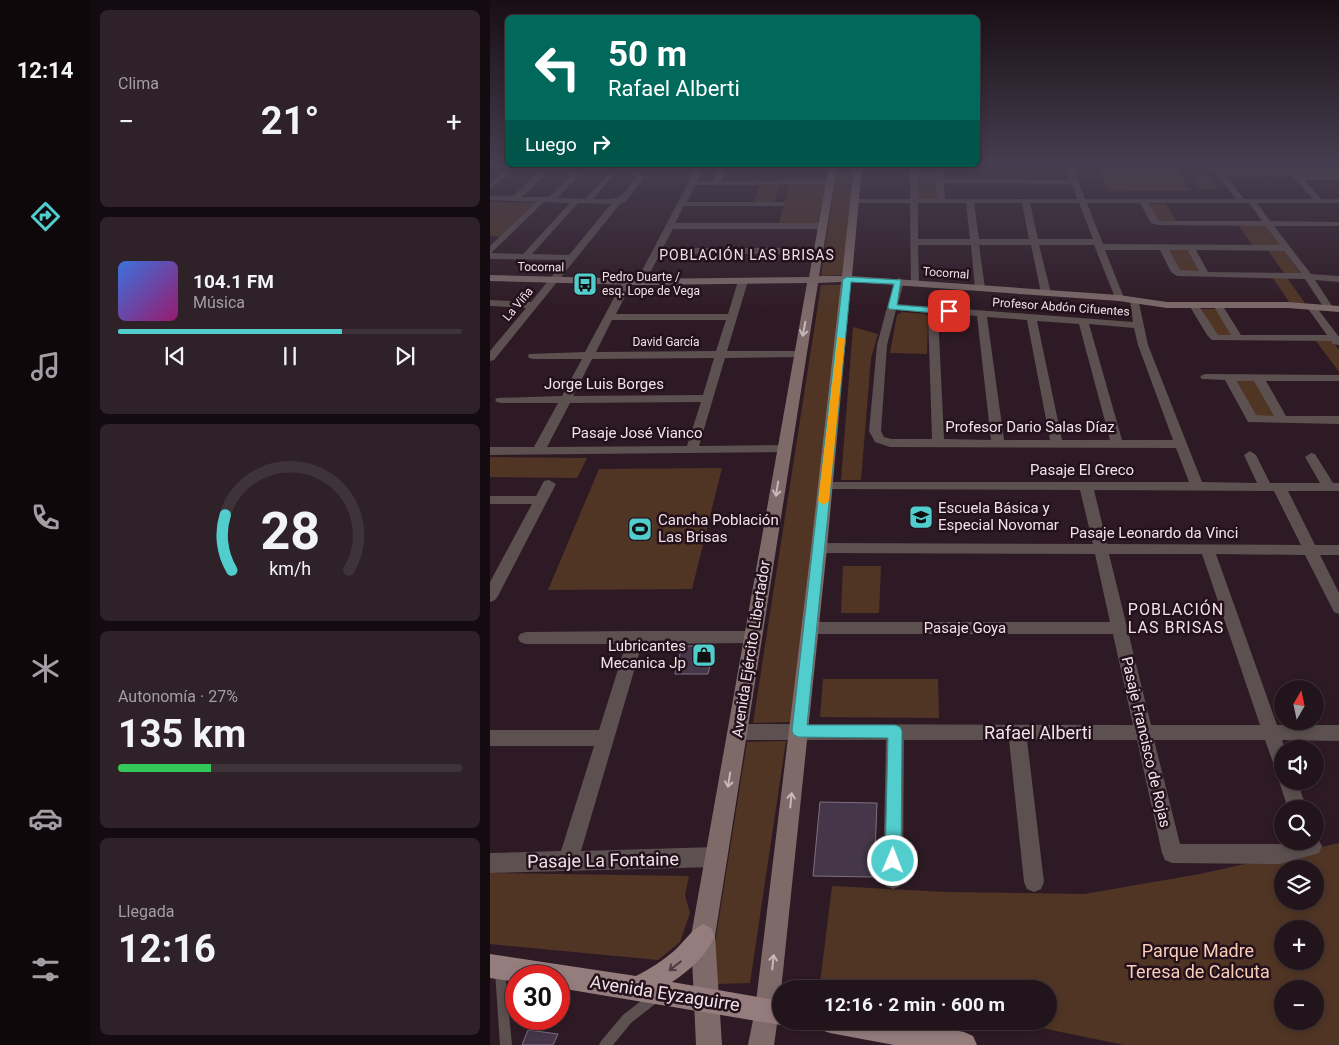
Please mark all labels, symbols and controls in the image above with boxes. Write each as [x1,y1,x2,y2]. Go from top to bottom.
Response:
text: 50 m [608,34,687,75]
icon: left [525,35,590,100]
text: 12:14 [17,58,73,83]
text: Clima [118,74,159,93]
text: Rafael Alberti [608,76,740,101]
text: 21° [261,99,319,143]
text: − [118,105,134,138]
text: + [446,105,462,138]
icon: right [587,130,615,158]
text: Luego [525,133,577,156]
icon: directions [28,199,63,234]
district label: POBLACIÓN LAS BRISAS [659,246,835,263]
street label: Tocornal [518,260,564,274]
street label: Tocornal [922,264,970,282]
text: 104.1 FM [193,270,274,293]
place label: Pedro Duarte / esq. Lope de Vega [602,270,700,298]
bus stop icon: Pedro Duarte / esq. Lope de Vega [572,271,598,297]
street label: La Viña [500,284,536,324]
pin [928,290,970,332]
text: Música [193,293,245,312]
street label: Profesor Abdón Cifuentes [992,295,1130,319]
icon: arrive [935,297,963,325]
one-way arrow [799,320,809,336]
street label: David García [632,335,700,349]
icon: previous [161,342,189,370]
icon: pause [276,342,304,370]
icon: next [391,342,419,370]
icon: music [28,349,63,384]
street label: Jorge Luis Borges [544,375,664,393]
street label: Profesor Dario Salas Díaz [945,418,1115,436]
street label: Pasaje José Vianco [571,424,703,442]
street label: Pasaje El Greco [1030,461,1134,479]
one-way arrow [772,481,782,497]
place label: Escuela Básica y Especial Novomar [938,499,1059,534]
icon: phone [28,500,63,535]
text: 28 [260,501,320,562]
school or university icon: Escuela Básica y Especial Novomar [908,504,934,530]
place label: Cancha Población Las Brisas [658,511,779,546]
sports icon: Cancha Población Las Brisas [627,516,653,542]
street label: Pasaje Leonardo da Vinci [1070,524,1238,542]
text: km/h [269,558,311,579]
street label: Avenida Ejército Libertador [728,559,774,739]
district label: POBLACIÓN LAS BRISAS [1128,599,1224,637]
street label: Pasaje Goya [924,619,1006,637]
place label: Lubricantes Mecanica Jp [601,637,686,672]
shop icon: Lubricantes Mecanica Jp [691,642,717,668]
icon: climate [28,651,63,686]
street label: Pasaje Francisco de Rojas [1118,655,1174,829]
north arrow [1274,680,1324,730]
map controls [1274,680,1324,1030]
text: Autonomía · 27% [118,687,238,706]
text: 135 km [118,712,246,756]
street label: Rafael Alberti [984,722,1092,743]
button: sound [1274,740,1324,790]
one-way arrow [724,772,734,788]
one-way arrow [786,792,796,808]
button: search [1274,800,1324,850]
icon: car [28,801,63,836]
position arrow [866,834,918,886]
street label: Pasaje La Fontaine [527,848,679,872]
button: layers [1274,860,1324,910]
text: Llegada [118,902,174,921]
button: + [1274,920,1324,970]
text: 12:16 [118,927,216,971]
park label: Parque Madre Teresa de Calcuta [1126,940,1270,982]
icon: filters [28,952,63,987]
one-way arrow [768,954,778,970]
one-way arrow [668,961,682,971]
speed limit sign: 30 [505,965,570,1030]
street label: Avenida Eyzaguirre [589,971,741,1015]
button: − [1274,980,1324,1030]
text: 12:16 · 2 min · 600 m [824,993,1005,1016]

